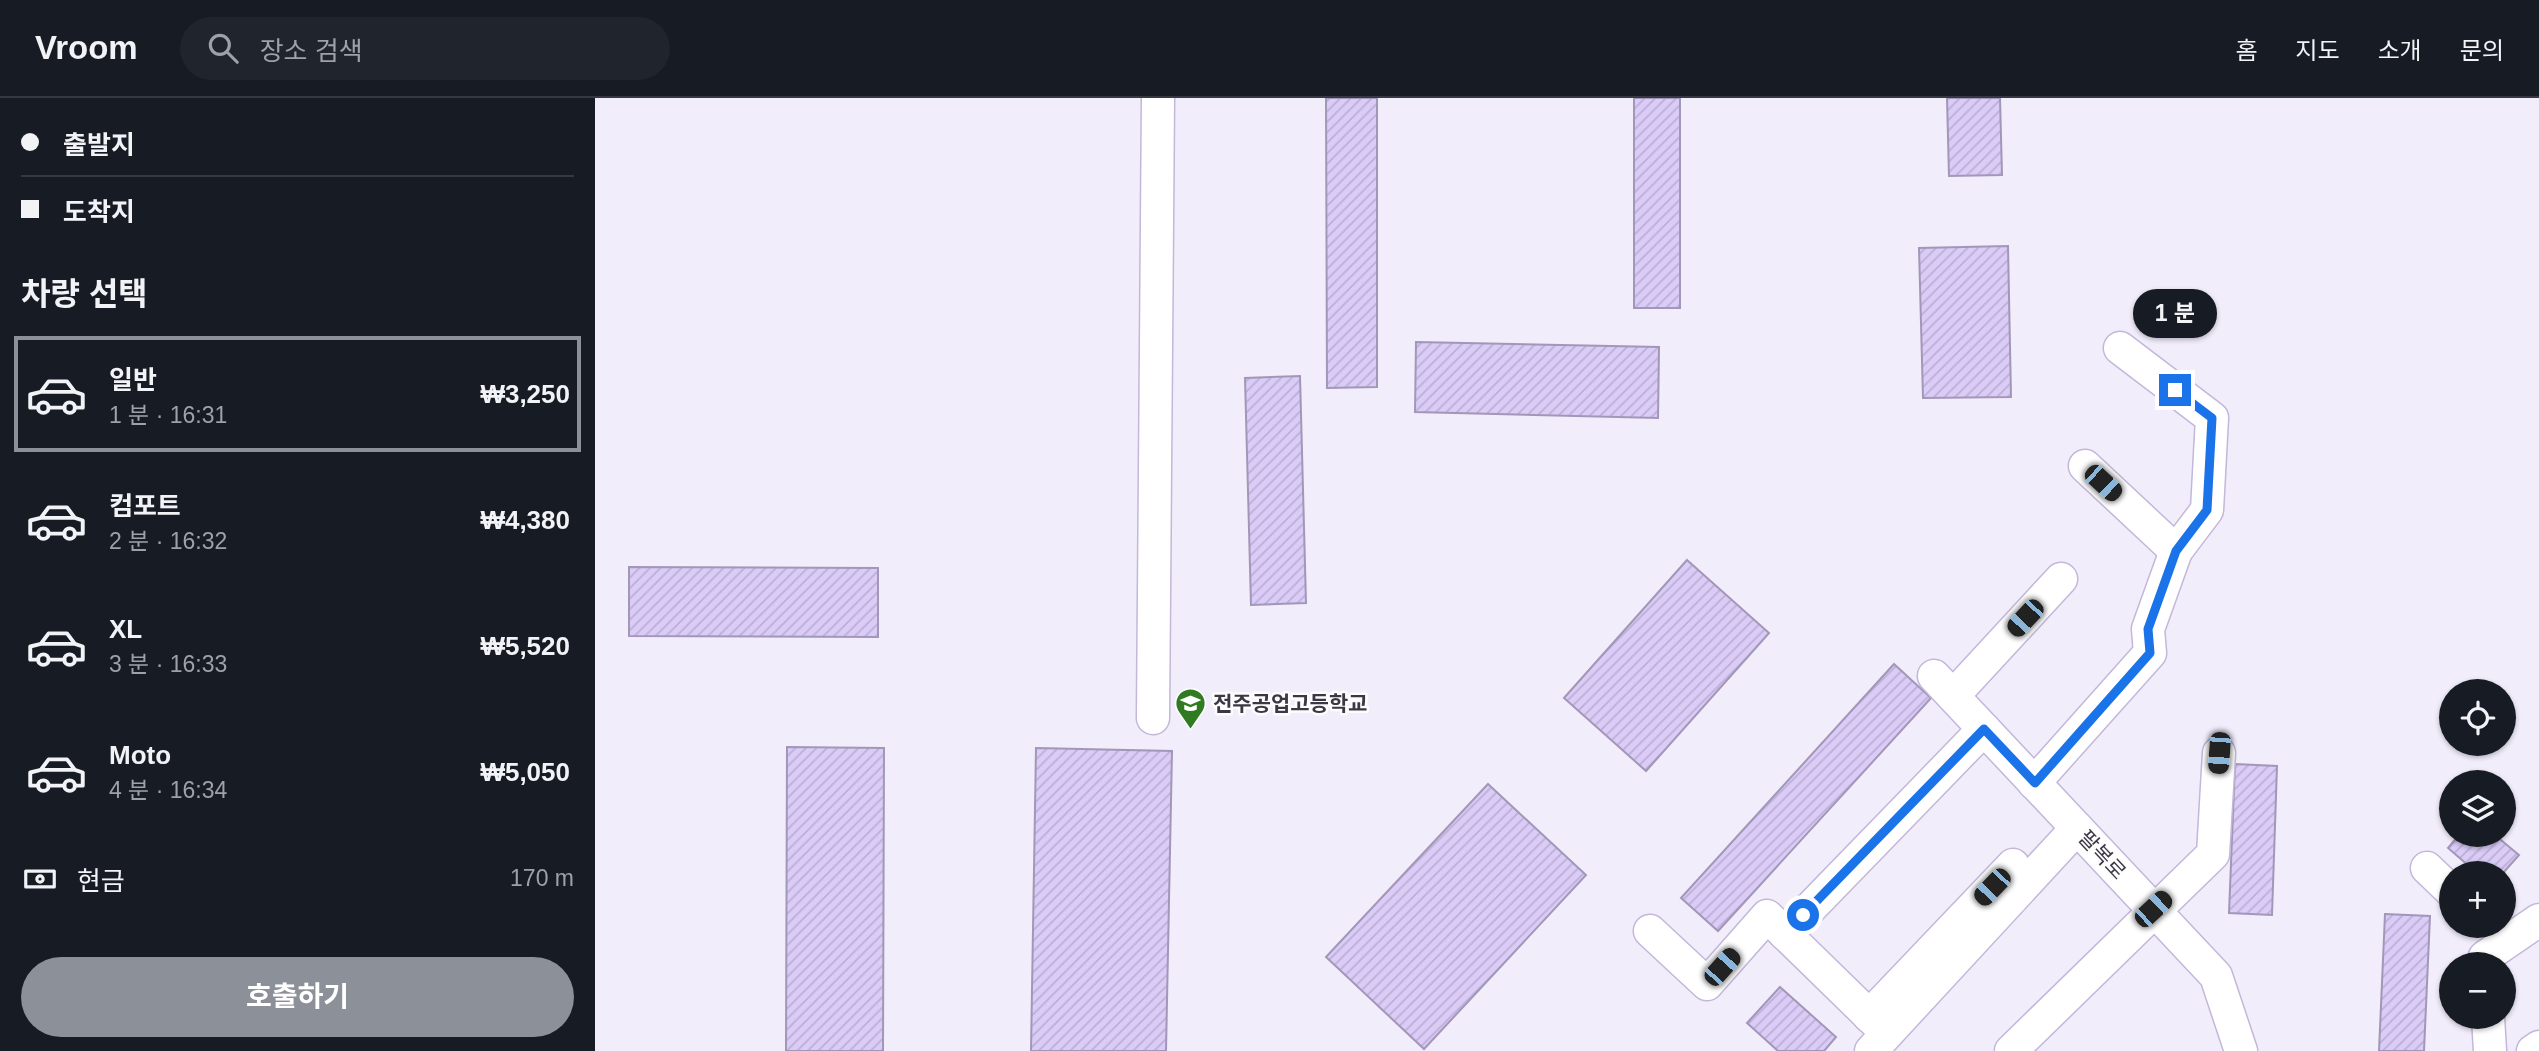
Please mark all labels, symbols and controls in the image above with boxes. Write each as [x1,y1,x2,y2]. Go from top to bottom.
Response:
search box [180,17,670,80]
text: Vroom [35,29,138,66]
icon: search [204,29,242,67]
text: 장소 검색 [260,36,363,66]
text: 홈 [2235,37,2257,64]
text: 지도 [2295,37,2340,64]
text: 소개 [2378,37,2422,64]
text: 문의 [2460,37,2504,64]
text: 출발지 [63,130,135,160]
text: 도착지 [63,197,135,227]
text: 차량 선택 [21,276,148,312]
callout: 1 분 [2133,288,2217,338]
text: 1 분 [2155,300,2195,326]
icon: car [25,363,88,426]
text: 일반 [109,365,157,395]
route end [2159,374,2191,406]
text: ₩3,250 [480,379,570,409]
text: 1 분 · 16:31 [109,402,227,428]
car [2081,461,2126,505]
icon: car [25,489,88,552]
text: 컴포트 [109,491,181,521]
text: ₩4,380 [480,505,570,535]
text: 2 분 · 16:32 [109,528,227,554]
car [2003,595,2048,641]
text: XL [109,614,142,644]
icon: car [25,615,88,678]
text: ₩5,520 [480,631,570,661]
text: 3 분 · 16:33 [109,651,227,677]
map controls [2439,679,2516,1029]
button: locate [2439,679,2516,756]
school or university icon: 전주공업고등학교 [1173,687,1207,731]
place label: 전주공업고등학교 [1213,692,1368,715]
car [2208,731,2231,775]
text: Moto [109,740,171,770]
icon: car [25,741,88,804]
text: ₩5,050 [480,757,570,787]
button: layers [2439,770,2516,847]
text: 4 분 · 16:34 [109,777,227,803]
street label: 팔복로 [2074,826,2131,884]
icon: cash [21,860,59,898]
button: + [2439,861,2516,938]
text: 170 m [510,865,574,891]
car [1970,865,2015,909]
text: 현금 [77,866,125,896]
car [2131,887,2176,931]
route start [1787,899,1819,931]
car [1701,944,1744,990]
button: − [2439,952,2516,1029]
button: 호출하기 [21,957,574,1037]

